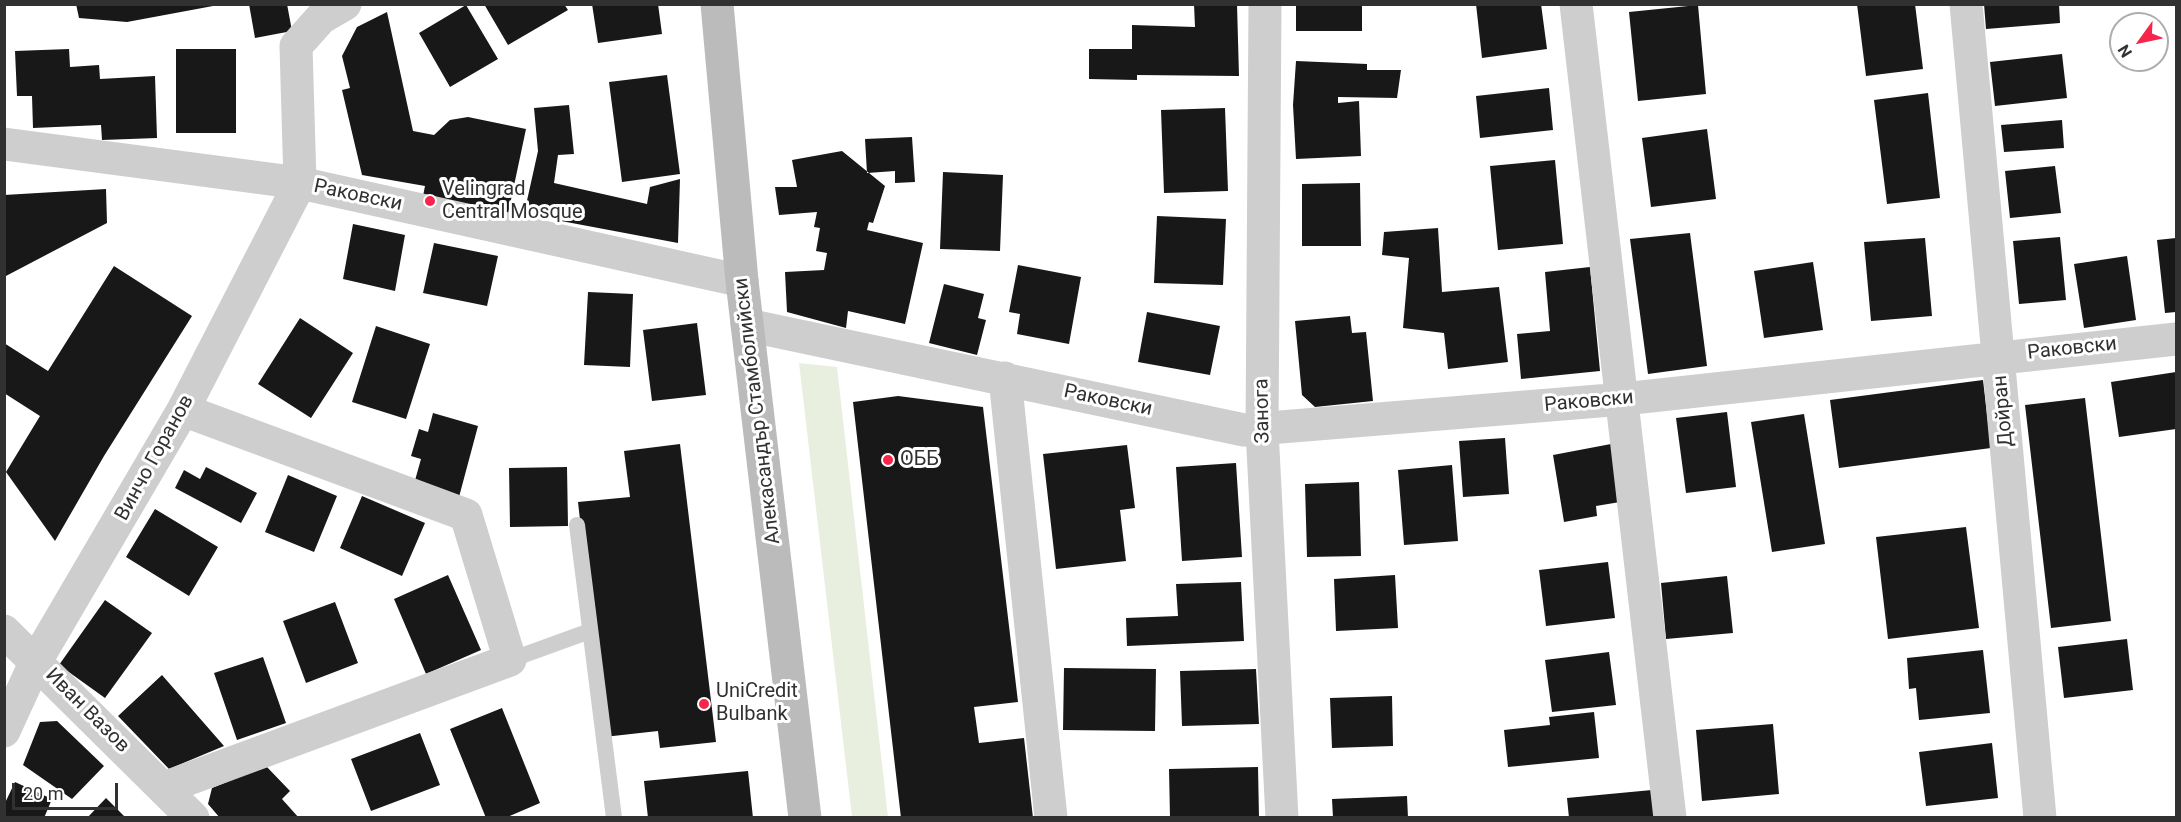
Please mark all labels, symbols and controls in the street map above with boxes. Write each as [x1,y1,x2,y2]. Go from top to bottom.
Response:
north arrow [2109,12,2169,72]
text: N [2114,41,2136,61]
street label: Раковски [312,175,404,217]
place label: Velingrad Central Mosque [442,178,582,225]
marker: Velingrad Central Mosque [423,194,437,208]
street label: Алекасандър Стамболийски [730,276,786,546]
street label: Раковски [2026,332,2118,366]
street label: Дойран [1989,374,2019,448]
street label: Занога [1250,378,1276,444]
street label: Раковски [1062,380,1154,422]
street label: Раковски [1543,386,1635,418]
street label: Винчо Горанов [111,391,199,525]
place label: ОББ [900,448,939,472]
marker: ОББ [881,453,895,467]
street label: Иван Вазов [40,664,134,758]
place label: UniCredit Bulbank [716,680,798,727]
marker: UniCredit Bulbank [697,697,711,711]
scale bar [15,771,122,809]
text: 20 m [23,783,63,804]

